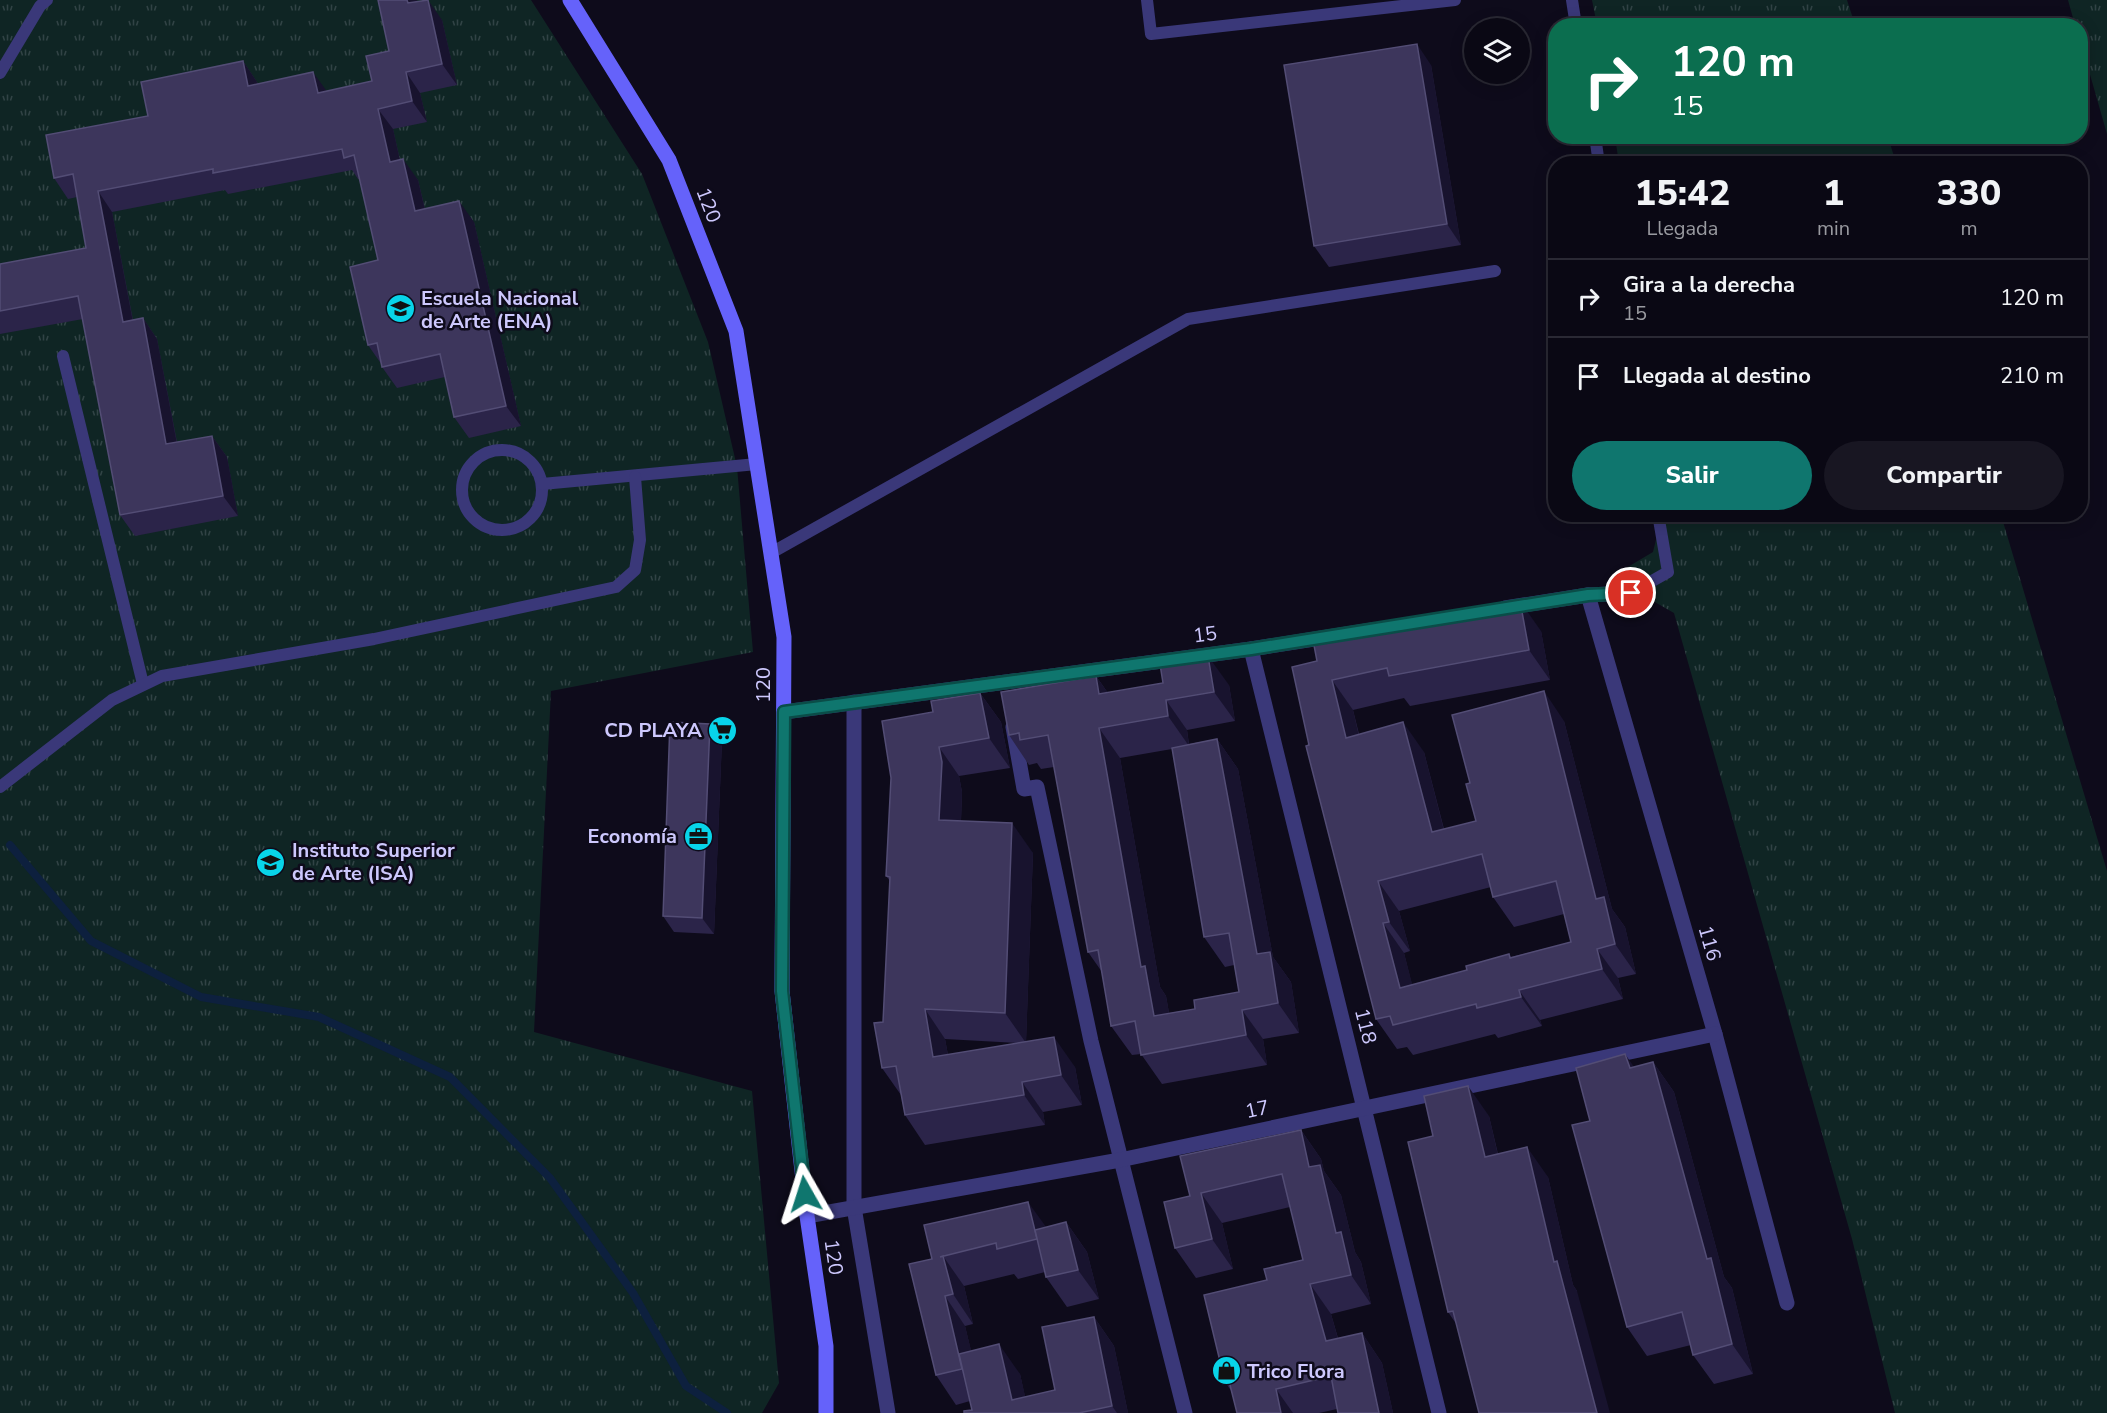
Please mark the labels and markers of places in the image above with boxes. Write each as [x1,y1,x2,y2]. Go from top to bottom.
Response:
place label: Escuela Nacional de Arte (ENA) [421,285,579,335]
school or university icon: Escuela Nacional de Arte (ENA) [384,293,416,325]
pin [1605,567,1656,618]
supermarket icon: CD PLAYA [707,714,739,746]
place label: CD PLAYA [604,717,702,744]
office icon: Economía [682,820,714,852]
place label: Economía [588,823,677,850]
place label: Instituto Superior de Arte (ISA) [292,837,455,887]
school or university icon: Instituto Superior de Arte (ISA) [255,846,287,878]
shop icon: Trico Flora [1210,1355,1242,1387]
place label: Trico Flora [1247,1358,1345,1385]

